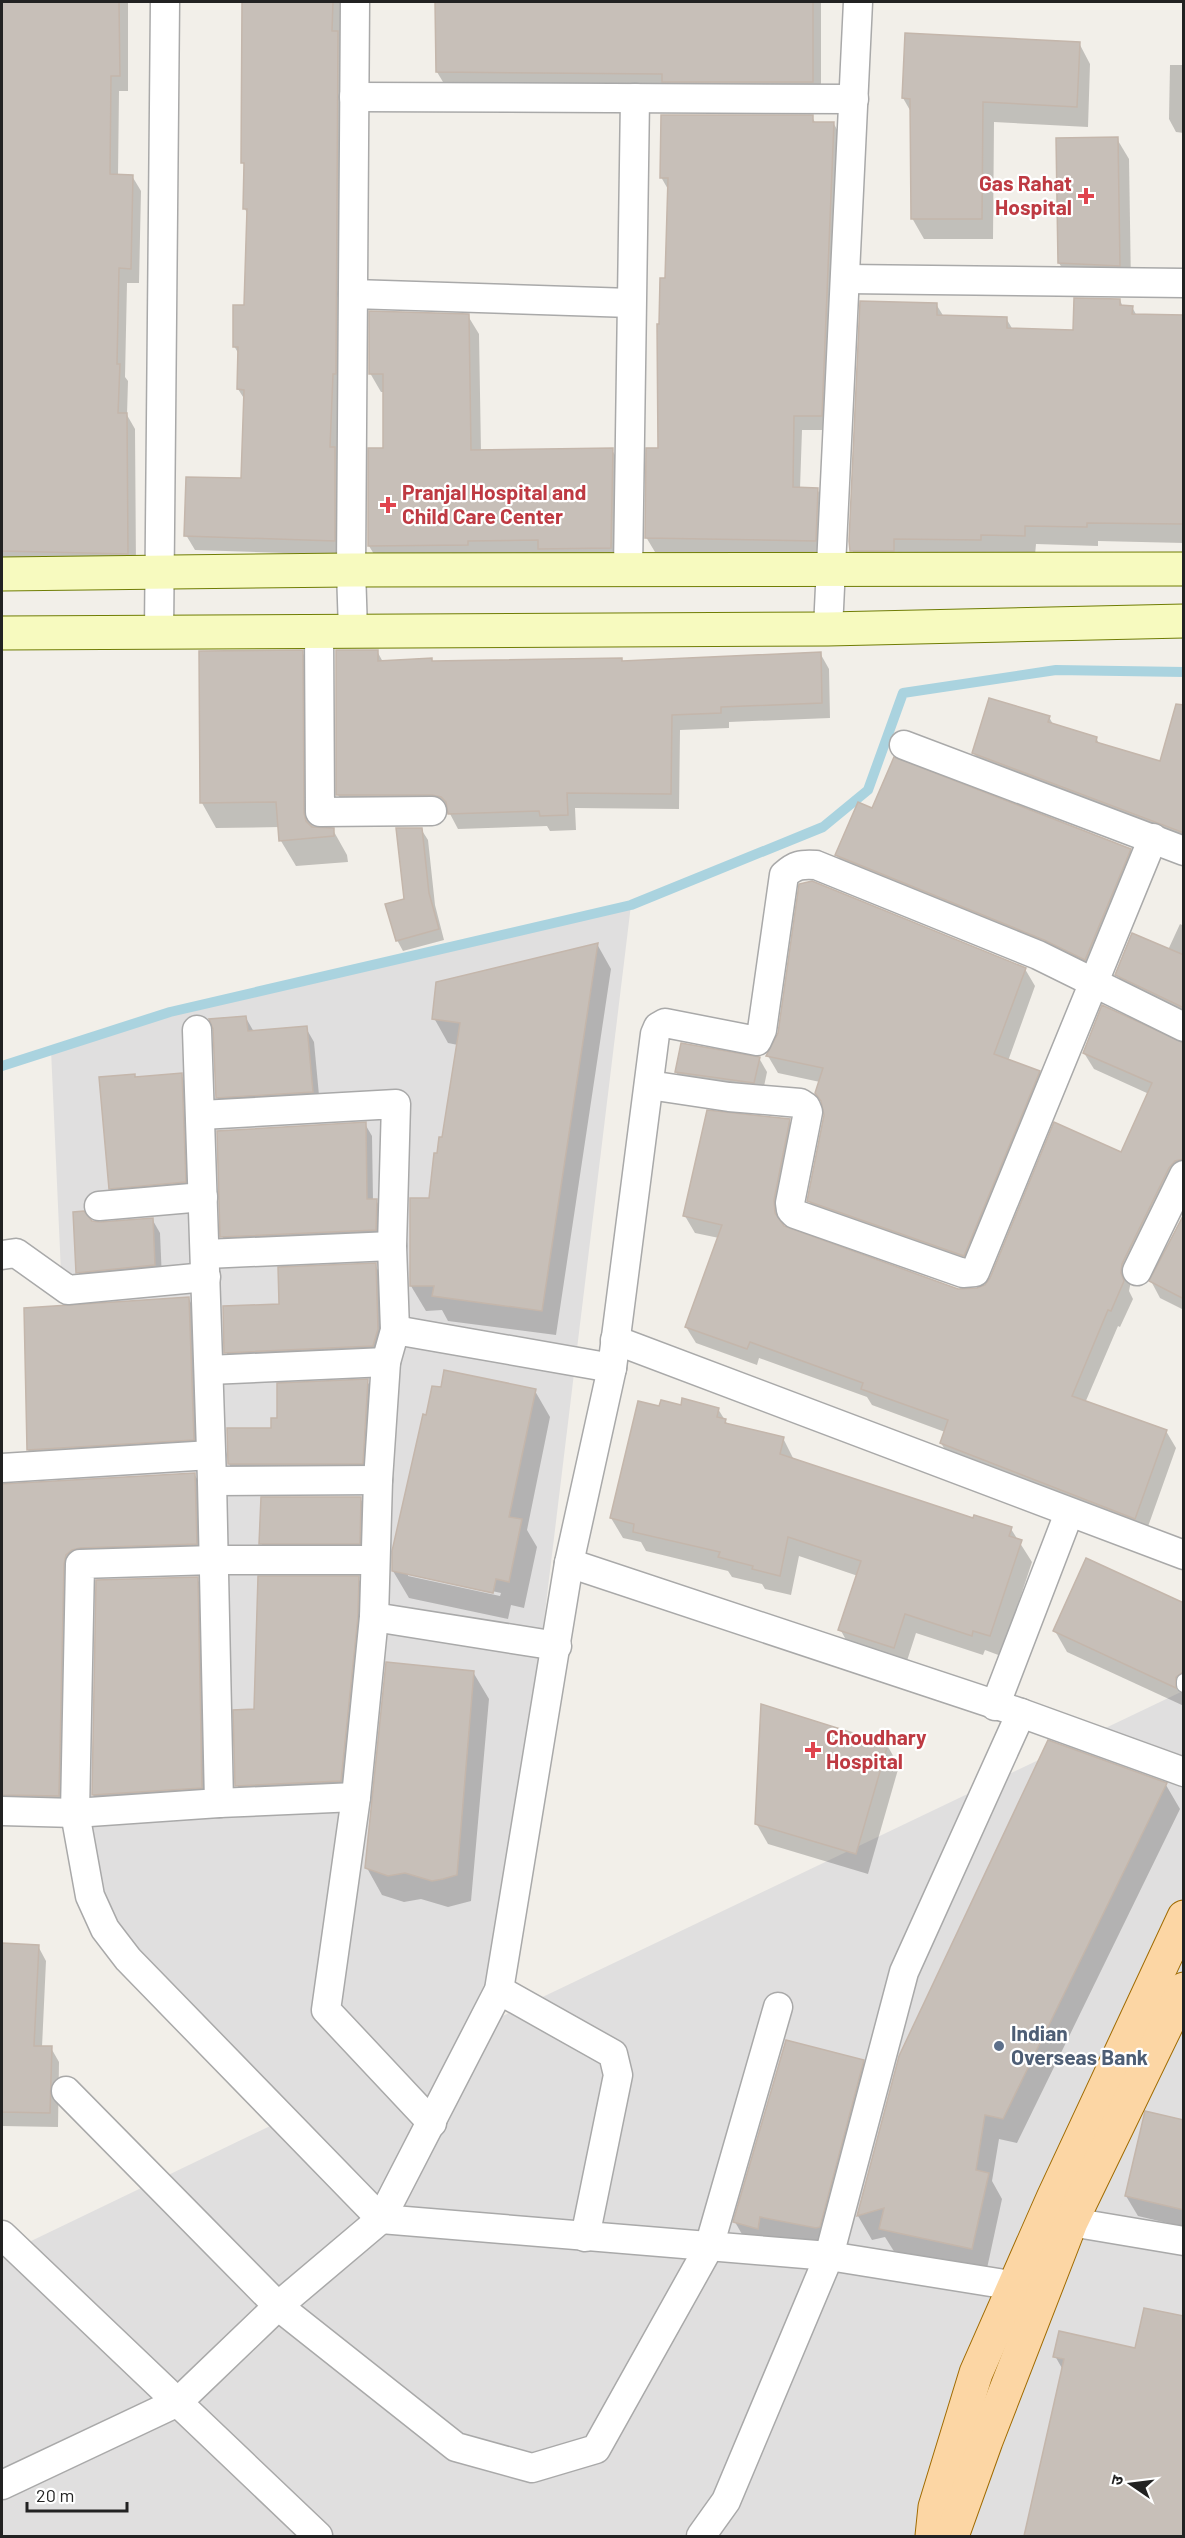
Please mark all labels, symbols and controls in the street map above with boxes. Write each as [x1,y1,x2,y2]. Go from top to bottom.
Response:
place label: Gas Rahat Hospital [979,170,1072,219]
marker: Gas Rahat Hospital [1077,187,1095,205]
place label: Pranjal Hospital and Child Care Center [402,479,586,528]
marker: Pranjal Hospital and Child Care Center [379,496,397,514]
place label: Choudhary Hospital [826,1724,927,1773]
marker: Choudhary Hospital [804,1741,822,1759]
place label: Indian Overseas Bank [1011,2020,1148,2069]
marker: Indian Overseas Bank [992,2039,1006,2053]
north arrow [1101,2454,1161,2514]
text: उ [1106,2473,1126,2487]
scale bar [27,2475,128,2513]
text: 20 m [36,2484,74,2506]

